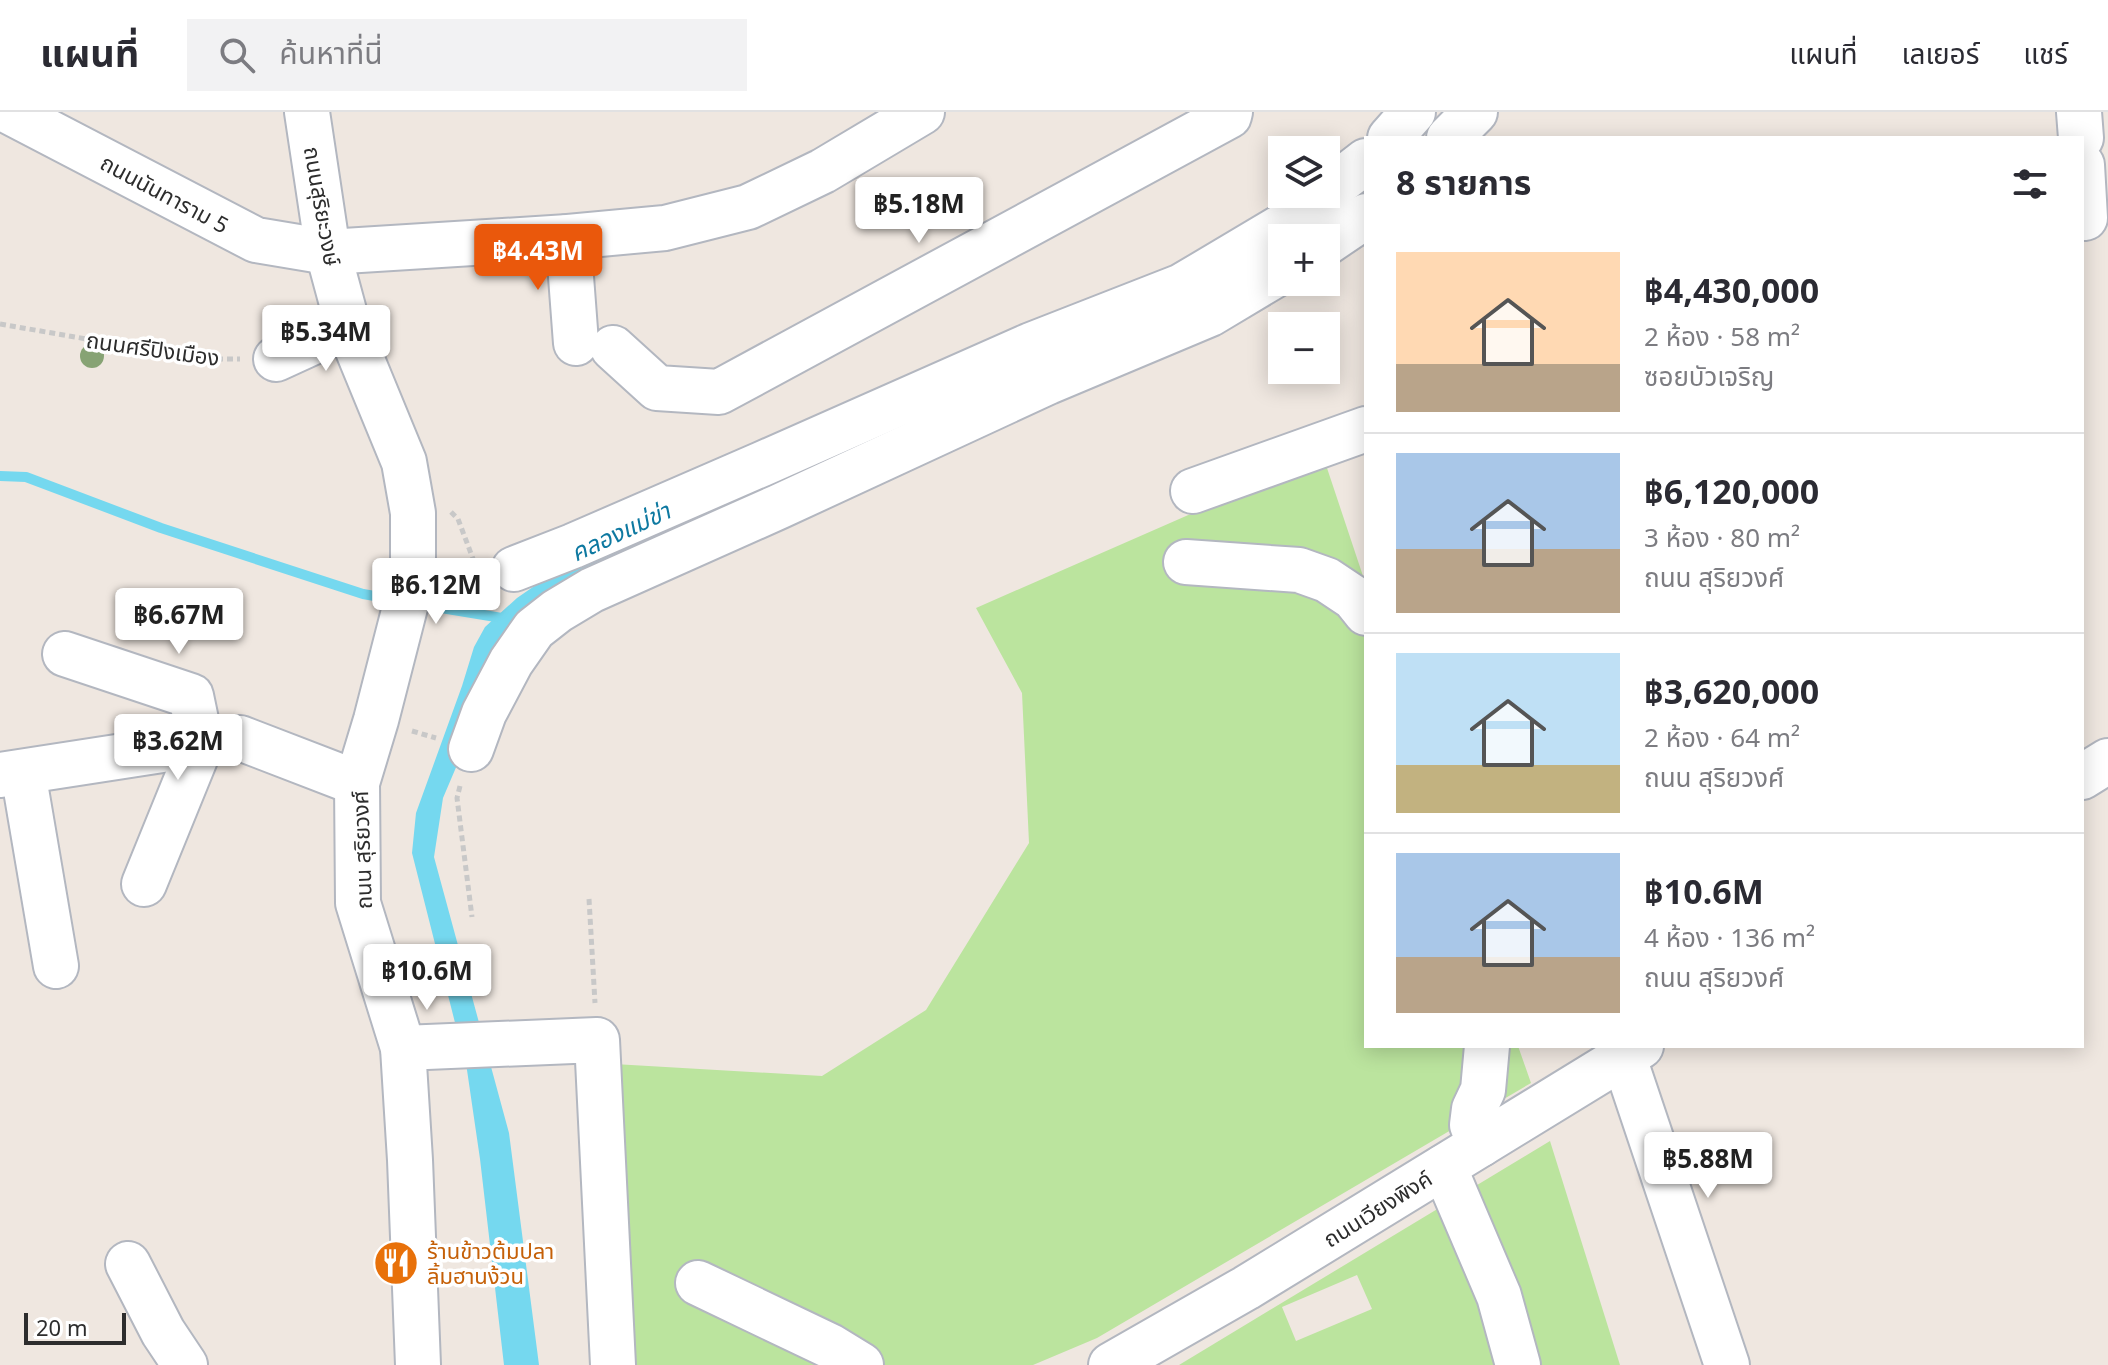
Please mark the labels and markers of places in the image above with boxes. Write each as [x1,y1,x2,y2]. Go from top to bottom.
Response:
pin: ฿5.18M [854,177,984,245]
pin: ฿4.43M [473,224,603,292]
pin: ฿5.34M [261,305,391,373]
pin: ฿6.12M [371,558,501,626]
pin: ฿6.67M [114,588,244,656]
pin: ฿3.62M [113,714,243,782]
pin: ฿10.6M [362,944,492,1012]
pin: ฿5.88M [1643,1132,1773,1200]
place label: ร้านข้าวต้มปลา ลิ้มฮานง้วน [427,1235,554,1290]
restaurant icon: ร้านข้าวต้มปลา ลิ้มฮานง้วน [372,1239,420,1287]

